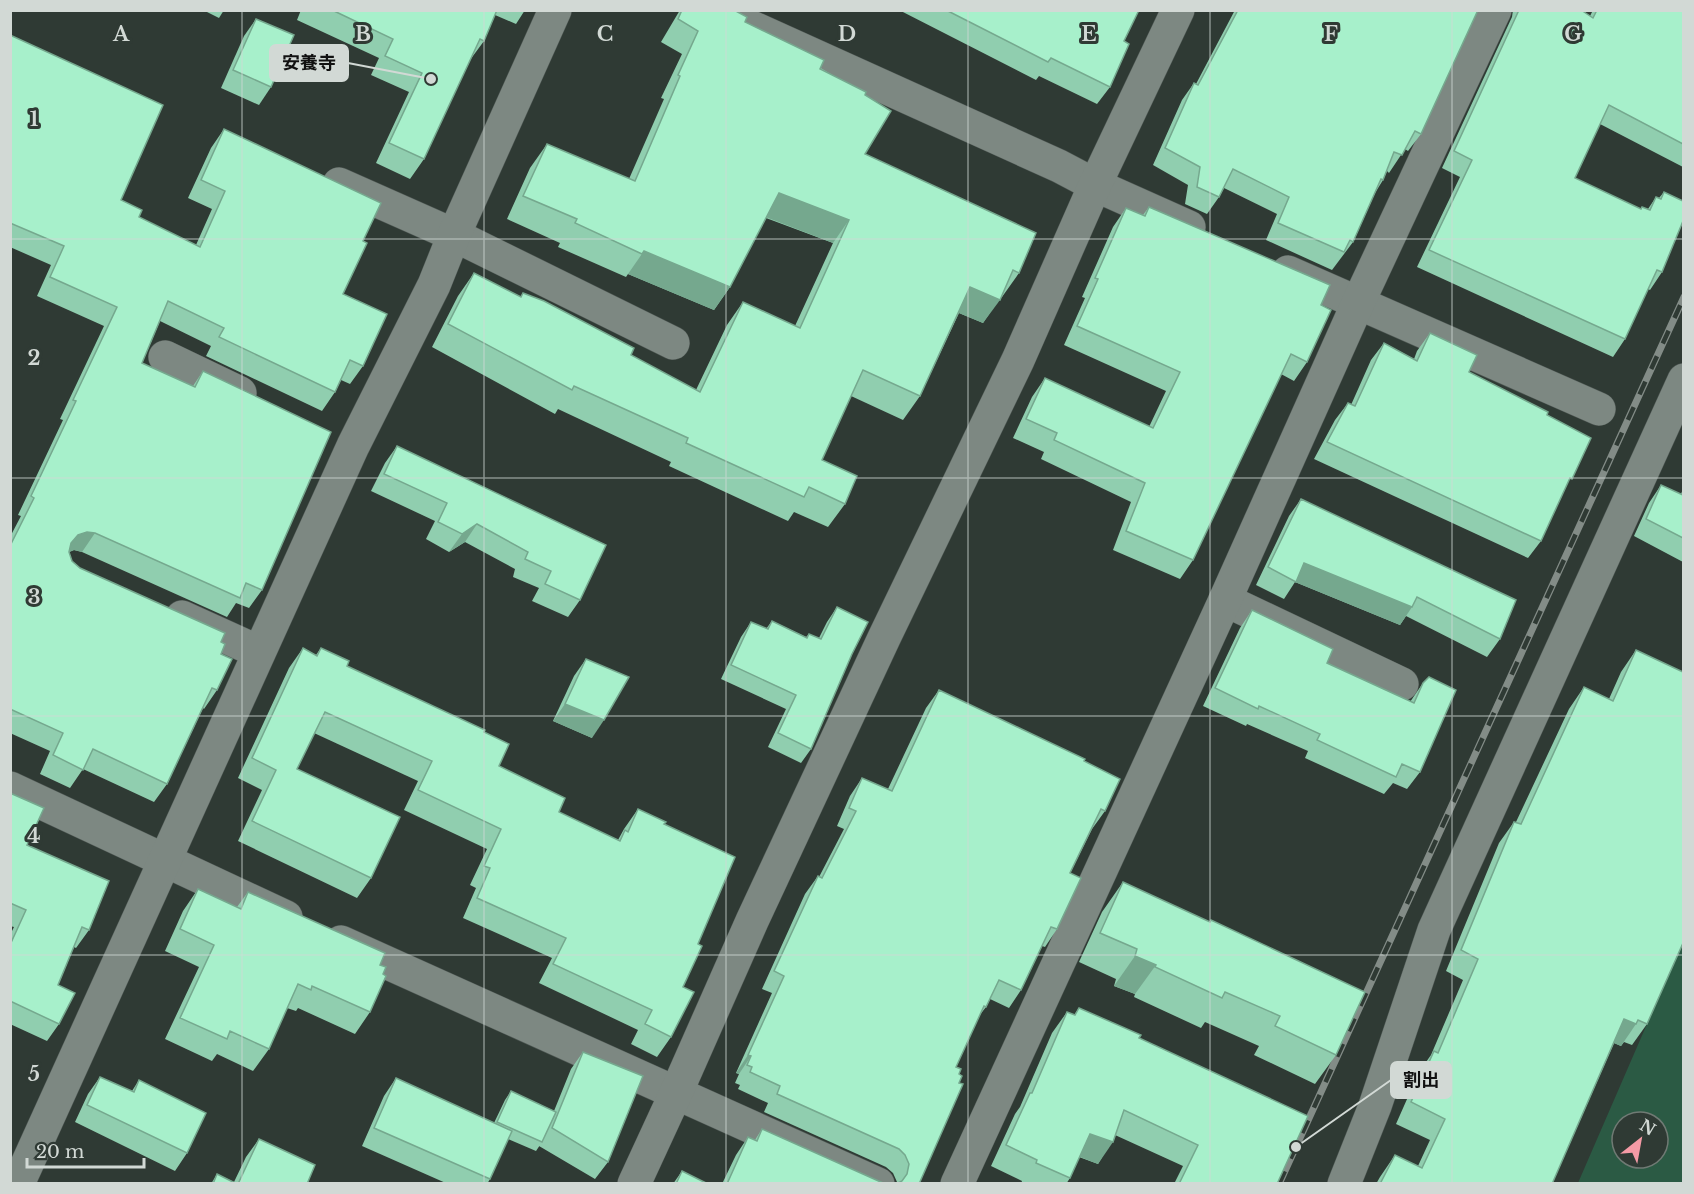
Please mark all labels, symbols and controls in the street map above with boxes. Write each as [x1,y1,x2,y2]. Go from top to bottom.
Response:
text: A [112,22,130,46]
text: B [355,22,371,46]
text: C [597,22,613,46]
text: D [838,22,856,46]
text: E [1081,22,1097,46]
text: F [1324,22,1338,46]
text: G [1564,22,1582,46]
callout: 安養寺 [270,45,348,81]
text: 安養寺 [282,52,336,74]
text: 1 [30,107,39,131]
text: 2 [27,346,41,370]
text: 3 [28,585,40,609]
text: 4 [27,824,41,848]
text: 5 [28,1062,40,1086]
callout: 割出 [1391,1062,1451,1098]
text: 割出 [1403,1069,1439,1091]
north arrow [1610,1110,1670,1170]
text: N [1636,1115,1659,1140]
scale bar [27,1131,144,1169]
text: 20 m [36,1141,84,1163]

